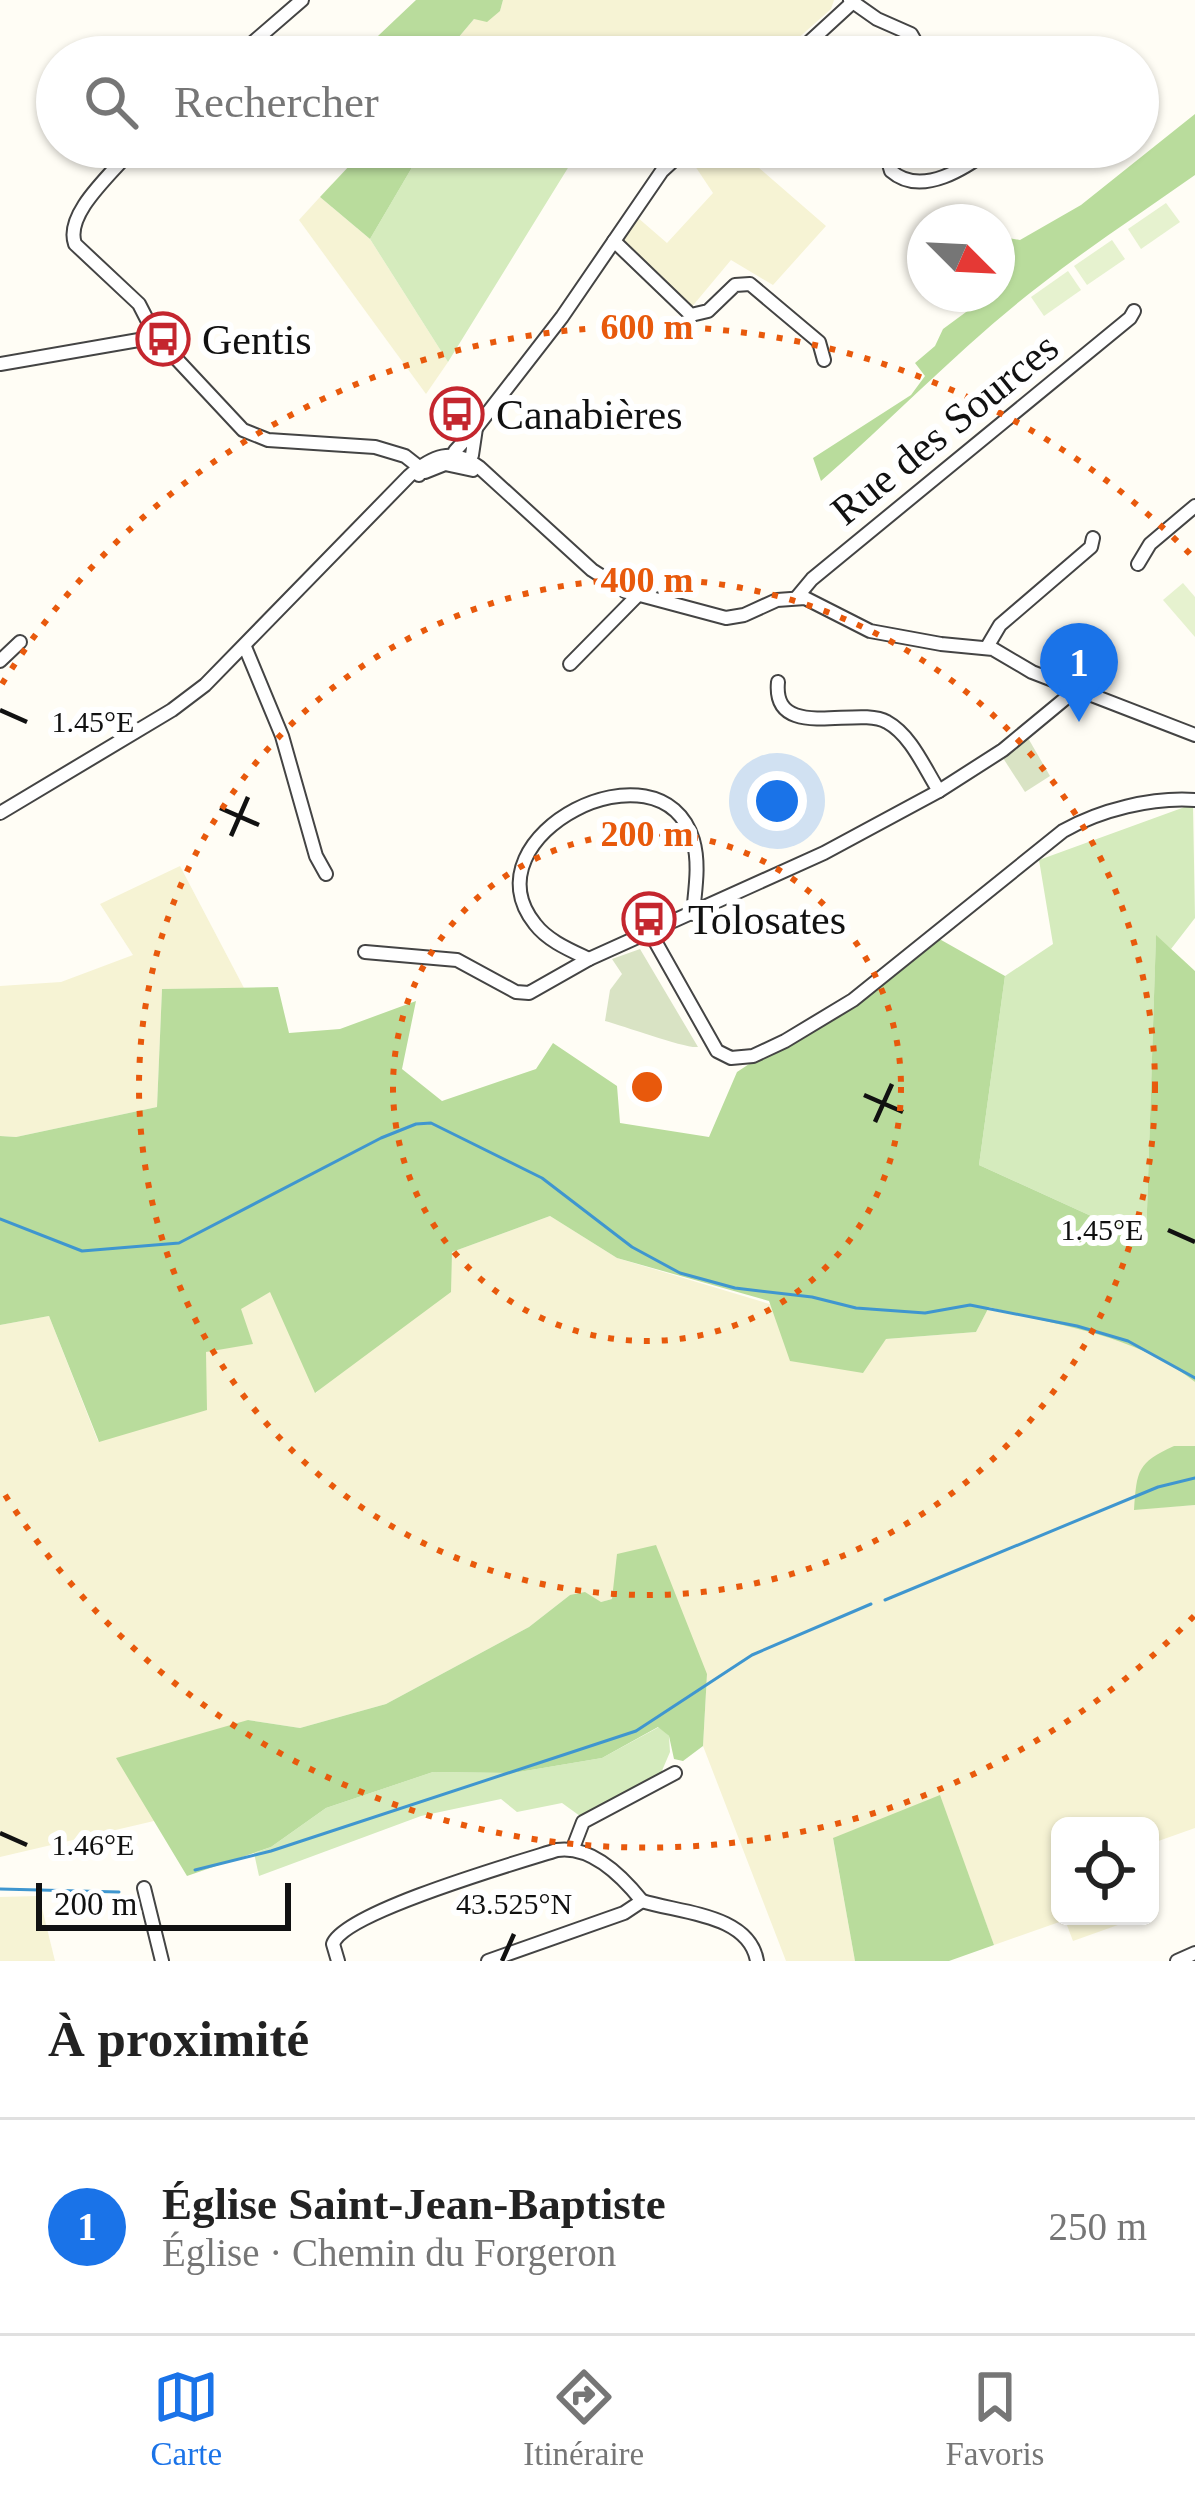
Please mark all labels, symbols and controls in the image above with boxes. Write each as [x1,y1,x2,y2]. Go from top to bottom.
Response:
search box [36,36,1159,168]
icon: search [78,69,144,135]
text: Rechercher [174,77,379,127]
north arrow [907,204,1015,312]
text: 600 m [601,307,694,347]
bus stop icon: Gentis [135,311,191,367]
place label: Gentis [202,317,312,363]
street label: Rue des Sources [822,324,1067,534]
bus stop icon: Canabières [429,386,485,442]
place label: Canabières [496,392,683,438]
text: 400 m [601,560,694,600]
pin: 1 [1040,623,1118,722]
text: 1.45°E [52,705,134,738]
your location [747,771,807,831]
text: 200 m [601,814,694,854]
bus stop icon: Tolosates [621,891,677,947]
place label: Tolosates [688,897,846,943]
centre of rings [626,1066,668,1108]
text: 1.45°E [1061,1213,1143,1246]
map controls [1051,1817,1159,1925]
button: locate [1051,1817,1159,1925]
text: 1.46°E [52,1828,134,1861]
scale bar [36,1877,291,1930]
text: 200 m [54,1886,137,1922]
text: 43.525°N [456,1887,572,1920]
text: À proximité [48,2011,309,2067]
text: Église Saint-Jean-Baptiste [162,2179,666,2229]
text: 1 [77,2205,97,2248]
text: 250 m [1048,2205,1147,2248]
text: Église · Chemin du Forgeron [162,2231,616,2274]
tab: Carte [151,2364,222,2473]
tab: Itinéraire [523,2364,644,2473]
tab: Favoris [945,2364,1044,2473]

